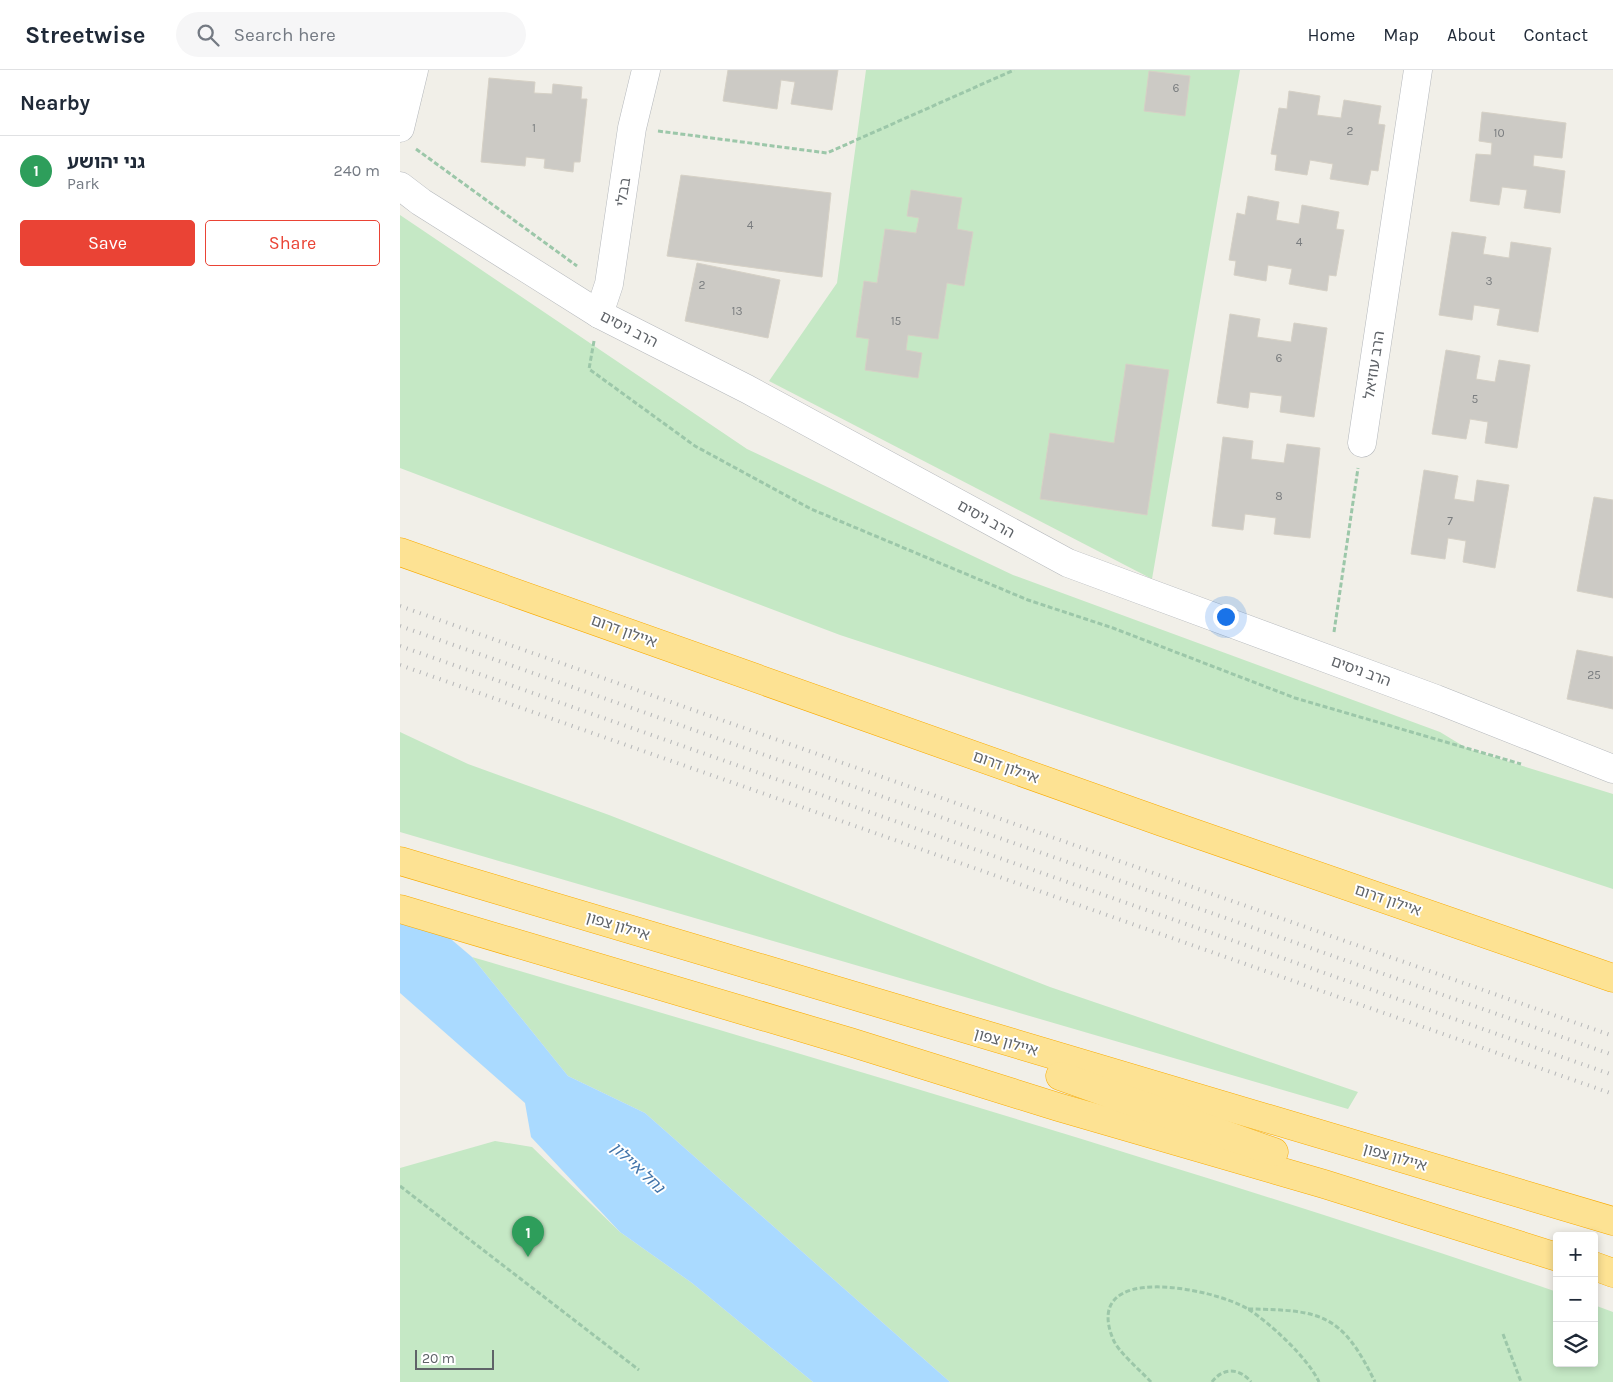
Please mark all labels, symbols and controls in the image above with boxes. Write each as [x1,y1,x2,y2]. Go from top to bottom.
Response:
search box [176,12,526,57]
text: Streetwise [25,21,146,49]
icon: search [194,21,222,49]
text: Search here [234,24,336,46]
text: Home [1307,24,1355,46]
text: Map [1383,24,1419,46]
text: About [1447,24,1496,46]
text: Contact [1524,24,1588,46]
house number: 6 [1173,81,1180,95]
text: Nearby [20,91,90,115]
house number: 1 [532,121,536,135]
house number: 2 [1347,124,1354,138]
house number: 10 [1493,126,1505,140]
text: גני יהושע [67,151,145,173]
text: 1 [33,161,39,180]
text: 240 m [334,161,380,180]
text: Park [67,174,99,193]
street label: בבלי [612,176,634,208]
house number: 4 [747,218,754,232]
button: Save [20,220,195,266]
button: Share [205,220,380,266]
house number: 4 [1296,235,1303,249]
house number: 3 [1485,274,1493,288]
house number: 2 [699,278,706,292]
house number: 13 [731,304,743,318]
street label: הרב ניסים [597,307,661,351]
house number: 15 [891,314,902,328]
street label: הרב עוזיאל [1360,330,1388,400]
house number: 6 [1276,351,1283,365]
house number: 5 [1472,392,1479,406]
house number: 8 [1275,489,1283,503]
street label: הרב ניסים [954,496,1018,542]
house number: 7 [1447,514,1453,528]
your location [1213,604,1239,630]
street label: איילון דרום [589,611,659,651]
street label: הרב ניסים [1329,652,1393,690]
house number: 25 [1587,668,1601,682]
street label: איילון דרום [971,747,1041,787]
street label: איילון דרום [1352,880,1424,920]
street label: איילון צפון [584,908,652,944]
street label: איילון צפון [972,1024,1040,1060]
water label: נחל איילון [607,1138,669,1197]
street label: איילון צפון [1361,1139,1429,1175]
pin: 1 [512,1216,544,1257]
map controls [1553,1232,1598,1367]
button: + [1553,1232,1598,1277]
button: − [1553,1277,1598,1322]
button: layers [1553,1322,1598,1367]
scale bar [415,1347,494,1370]
text: 20 m [422,1350,455,1367]

